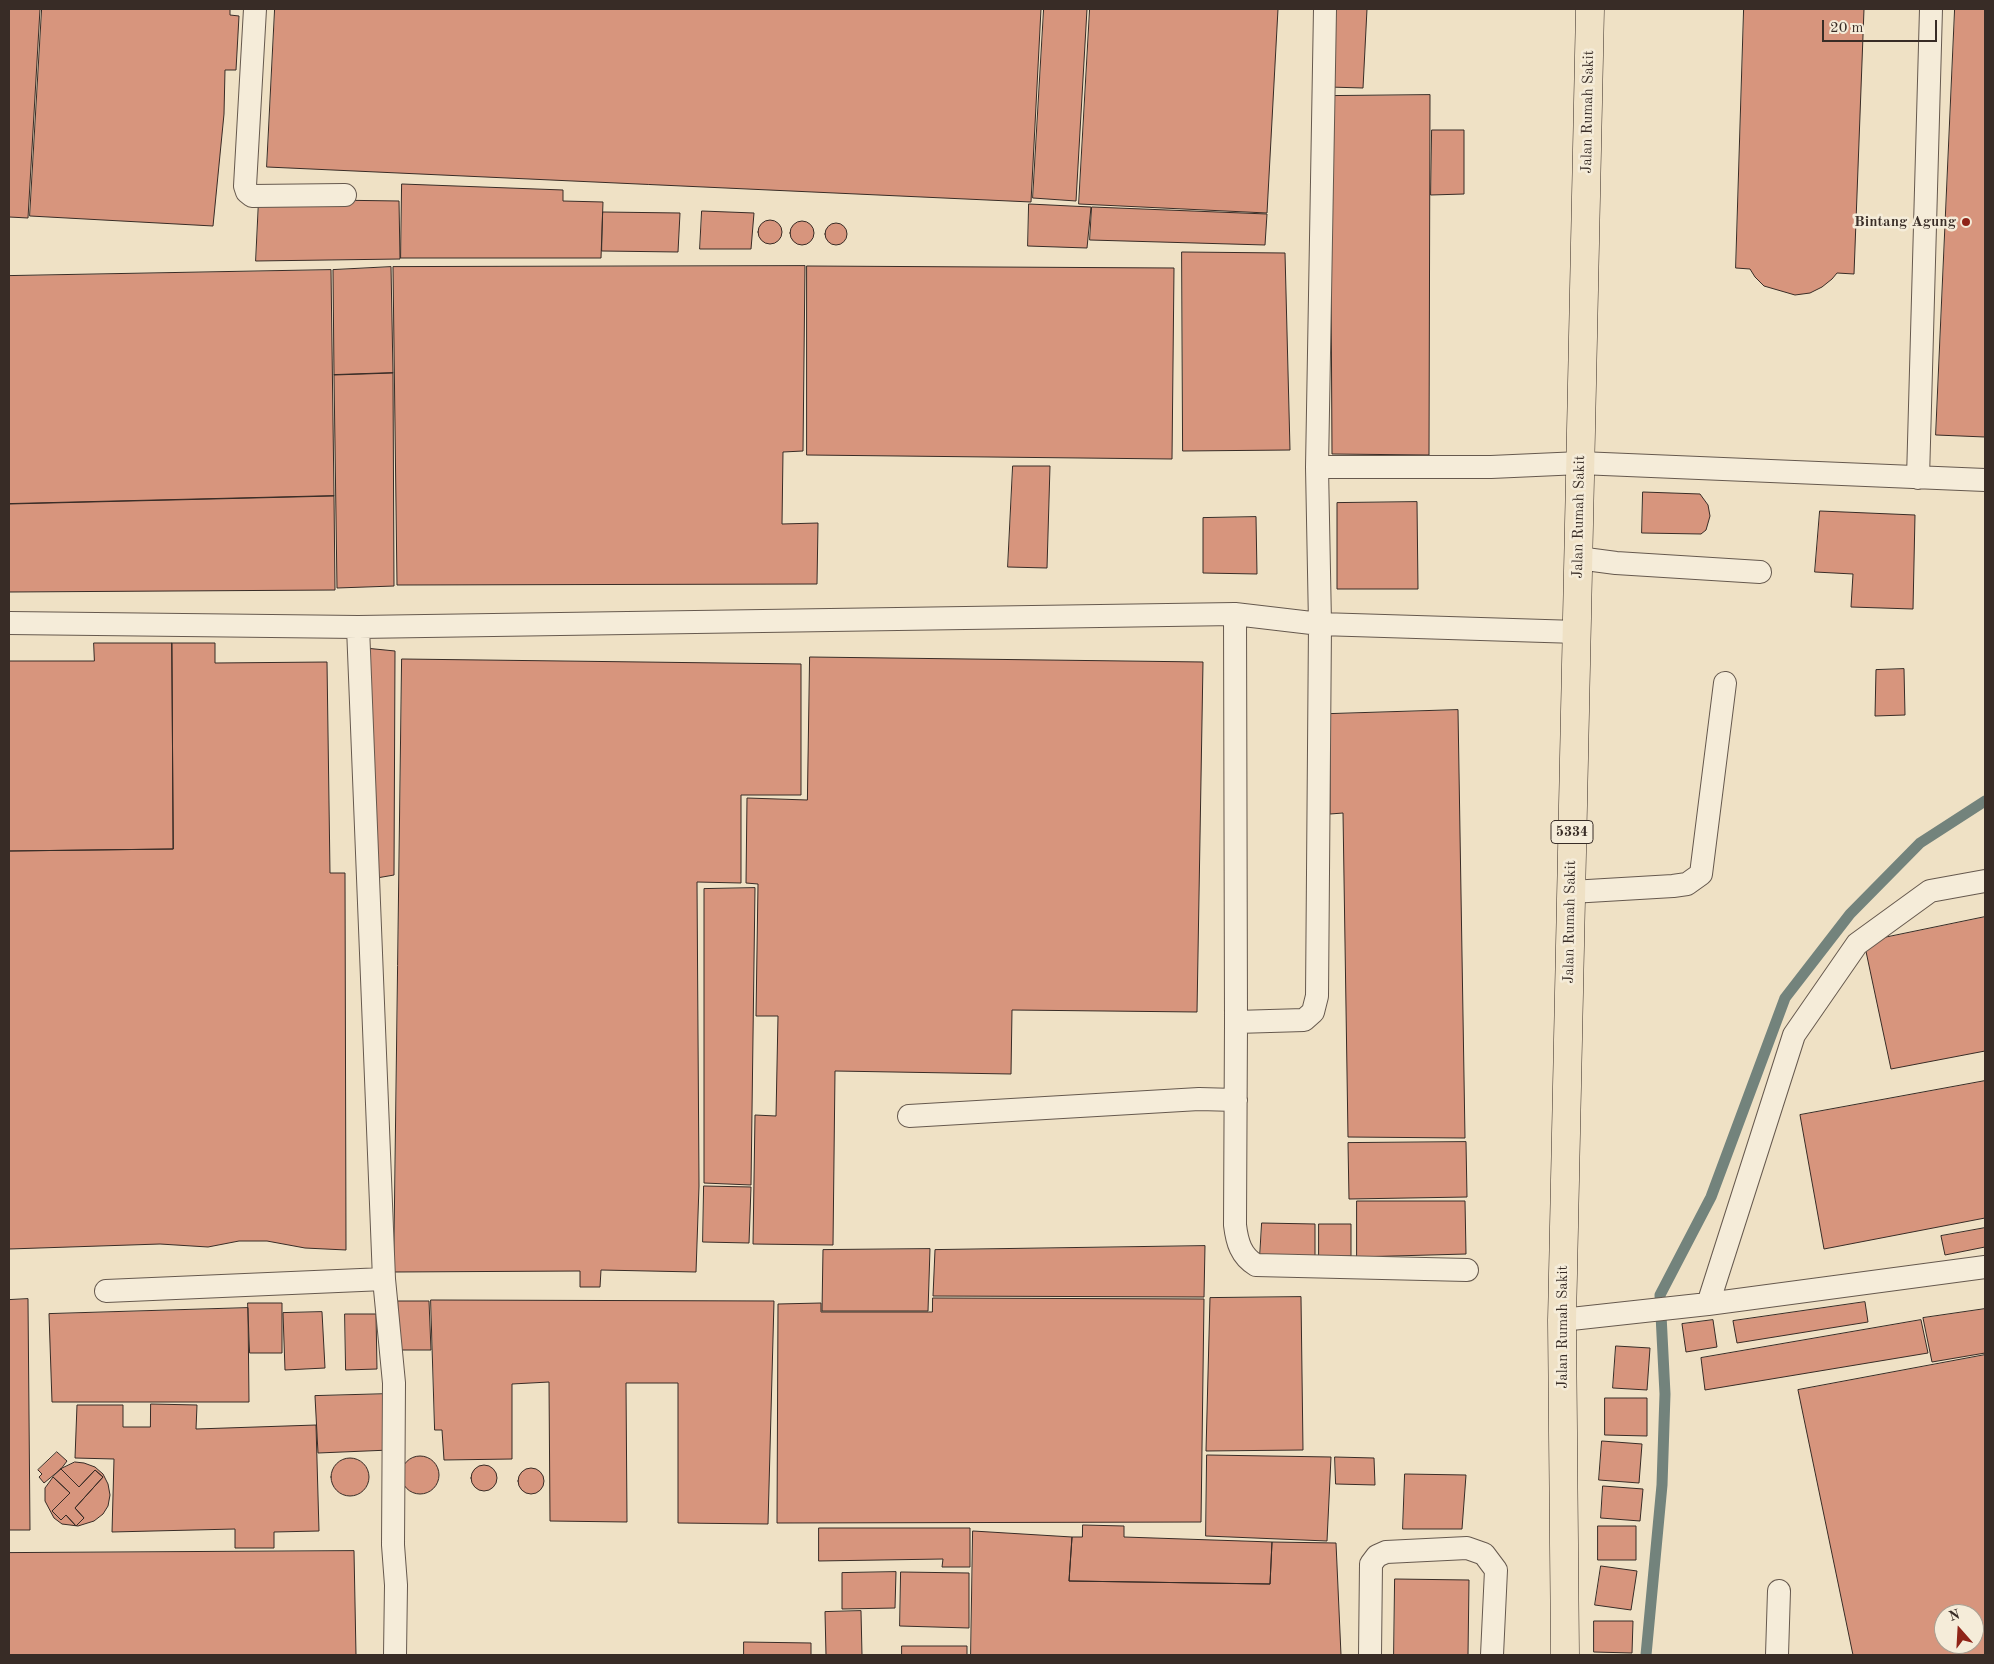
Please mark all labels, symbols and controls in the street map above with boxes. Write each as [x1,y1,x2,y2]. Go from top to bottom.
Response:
scale bar [1824,10,1939,42]
text: 20 m [1830,21,1864,36]
street label: Jalan Rumah Sakit [1578,50,1598,174]
place label: Bintang Agung [1854,213,1956,231]
marker: Bintang Agung [1960,216,1972,228]
street label: Jalan Rumah Sakit [1569,455,1589,579]
road number: 5334 [1551,820,1593,844]
street label: Jalan Rumah Sakit [1560,860,1580,984]
street label: Jalan Rumah Sakit [1554,1265,1572,1389]
north arrow [1934,1604,1984,1654]
text: N [1947,1607,1962,1624]

